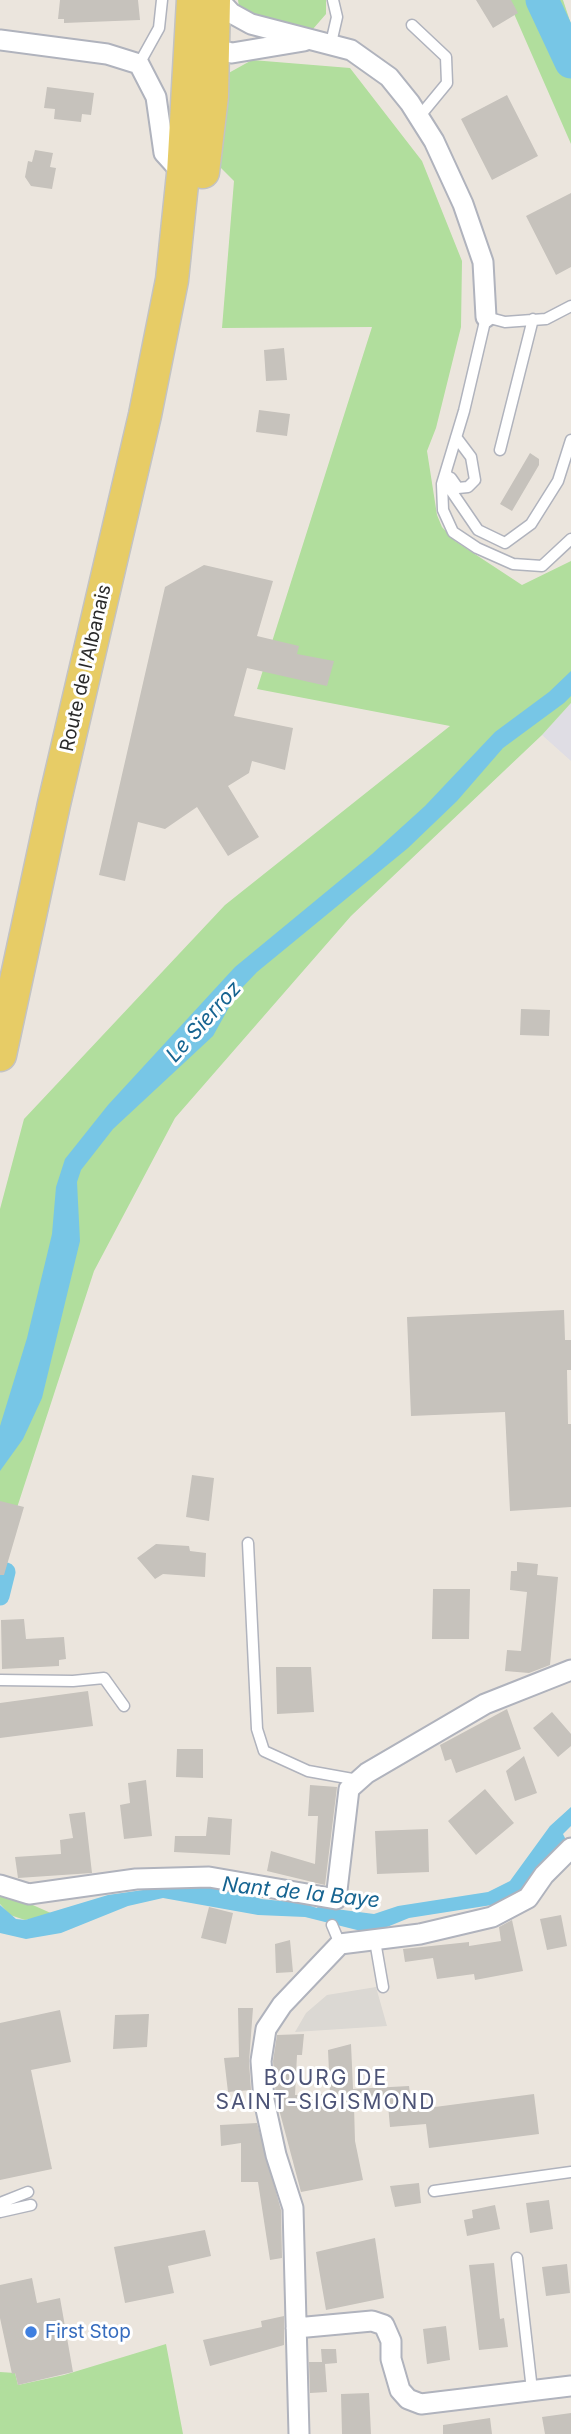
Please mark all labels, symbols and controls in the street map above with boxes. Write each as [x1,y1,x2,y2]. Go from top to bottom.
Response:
street label: Route de l'Albanais [56,582,116,754]
water label: Le Sierroz [161,976,247,1068]
water label: Nant de la Baye [221,1872,381,1914]
district label: BOURG DE SAINT-SIGISMOND [217,2066,435,2116]
place label: First Stop [45,2321,131,2343]
marker: First Stop [23,2324,39,2340]

